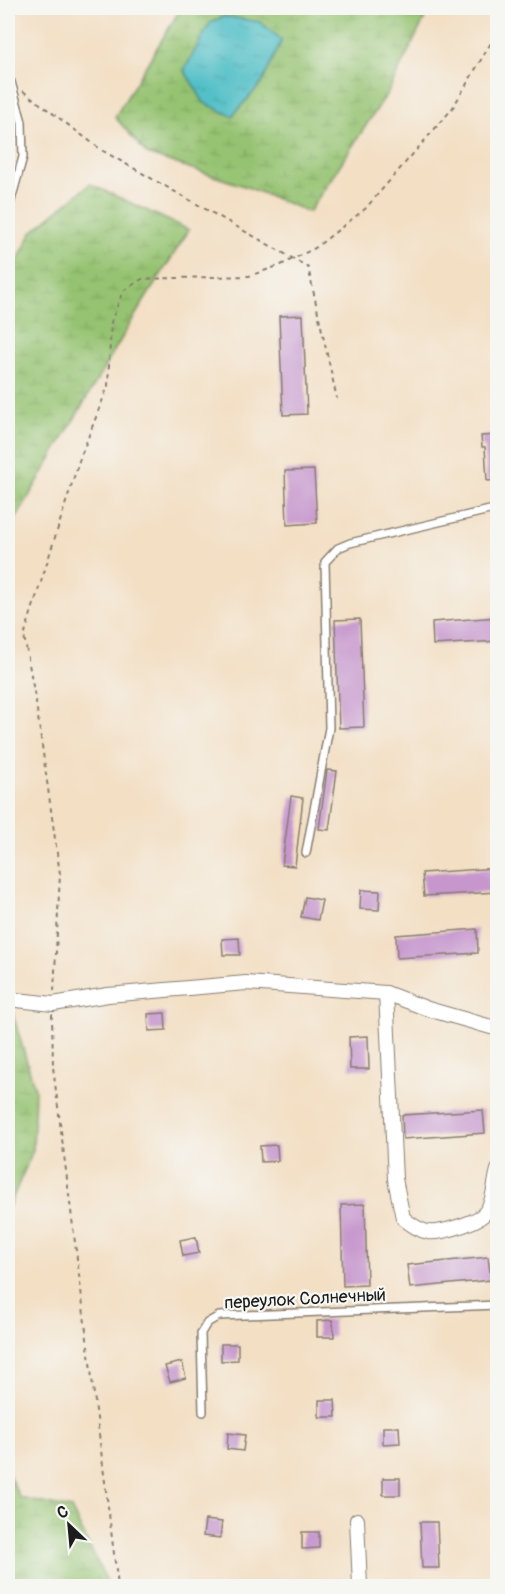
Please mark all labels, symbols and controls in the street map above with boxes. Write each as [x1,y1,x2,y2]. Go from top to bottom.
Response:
street label: переулок Солнечный [224,1283,386,1315]
north arrow [39,1495,99,1555]
text: С [54,1501,72,1524]

